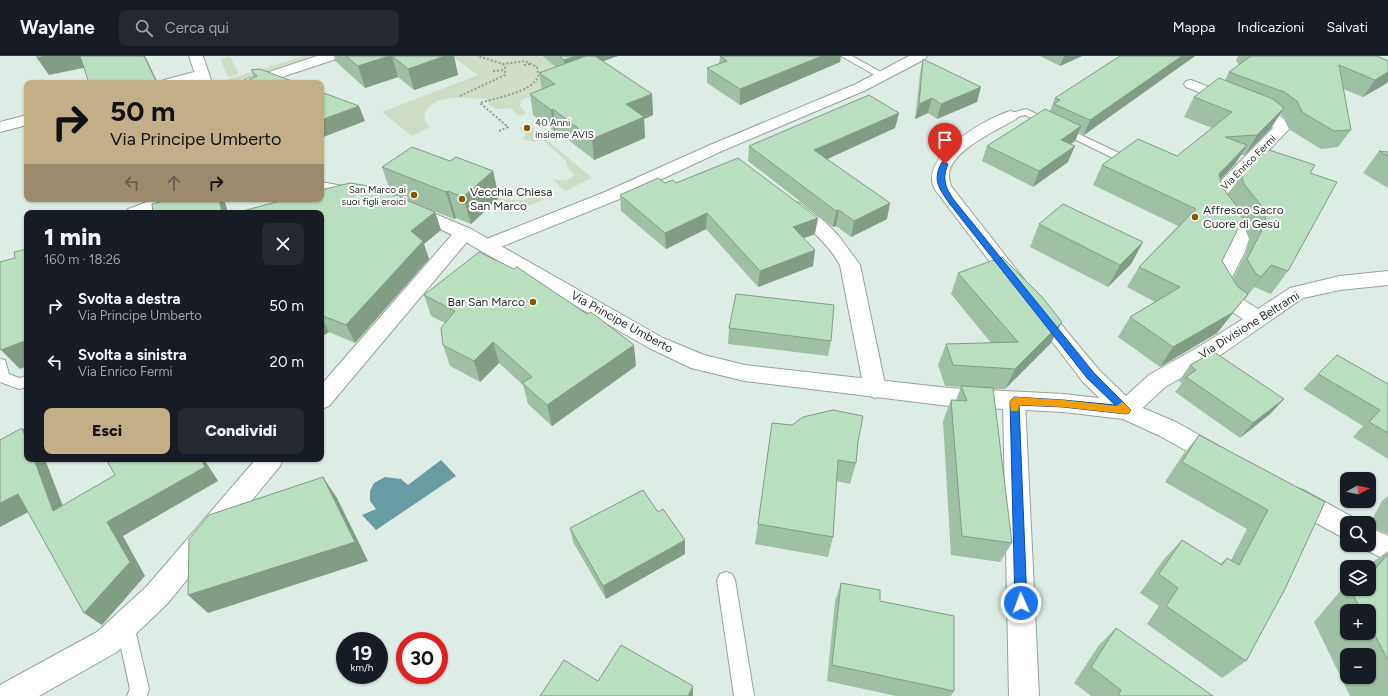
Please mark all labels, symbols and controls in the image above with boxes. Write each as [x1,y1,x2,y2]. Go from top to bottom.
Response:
search box [119,10,399,46]
text: Waylane [20,16,95,39]
icon: search [133,17,155,39]
text: Cerca qui [165,19,229,37]
text: Mappa [1173,19,1215,36]
text: Indicazioni [1237,19,1304,36]
text: Salvati [1326,19,1368,36]
text: 50 m [110,94,176,128]
icon: right [44,96,96,148]
place label: 40 Anni insieme AVIS [535,116,594,141]
marker: 40 Anni insieme AVIS [522,123,532,133]
pin [928,123,962,164]
text: Via Principe Umberto [110,128,281,150]
icon: arrive [934,129,956,151]
street label: Via Enrico Fermi [1218,132,1279,193]
icon: left [121,172,143,194]
icon: ahead [163,172,185,194]
icon: right [205,172,227,194]
place label: San Marco ai suoi figli eroici [342,183,406,208]
place label: Vecchia Chiesa San Marco [470,185,552,213]
marker: San Marco ai suoi figli eroici [409,190,419,200]
marker: Vecchia Chiesa San Marco [457,194,467,204]
place label: Affresco Sacro Cuore di Gesù [1203,203,1284,231]
marker: Affresco Sacro Cuore di Gesù [1190,212,1200,222]
text: 1 min [44,222,101,251]
button: close [262,223,304,265]
text: 160 m · 18:26 [44,252,120,267]
street label: Via Principe Umberto [569,288,675,356]
street label: Via Divisione Beltrami [1196,288,1302,362]
text: Svolta a destra [78,290,181,308]
icon: right [44,295,66,317]
place label: Bar San Marco [448,295,525,309]
text: 50 m [269,297,304,315]
marker: Bar San Marco [528,297,538,307]
text: Via Principe Umberto [78,308,202,323]
text: Svolta a sinistra [78,346,187,364]
icon: left [44,351,66,373]
text: 20 m [270,353,304,371]
text: Via Enrico Fermi [78,364,173,379]
button: Esci [44,408,170,454]
button: Condividi [178,408,304,454]
north arrow [1340,472,1376,508]
map controls [1340,472,1376,684]
button: search [1340,516,1376,552]
button: layers [1340,560,1376,596]
position arrow [1000,582,1042,624]
button: + [1340,604,1376,640]
speed limit sign: 30 [396,632,448,684]
text: 19 [352,641,372,665]
button: − [1340,648,1376,684]
text: km/h [351,661,373,674]

